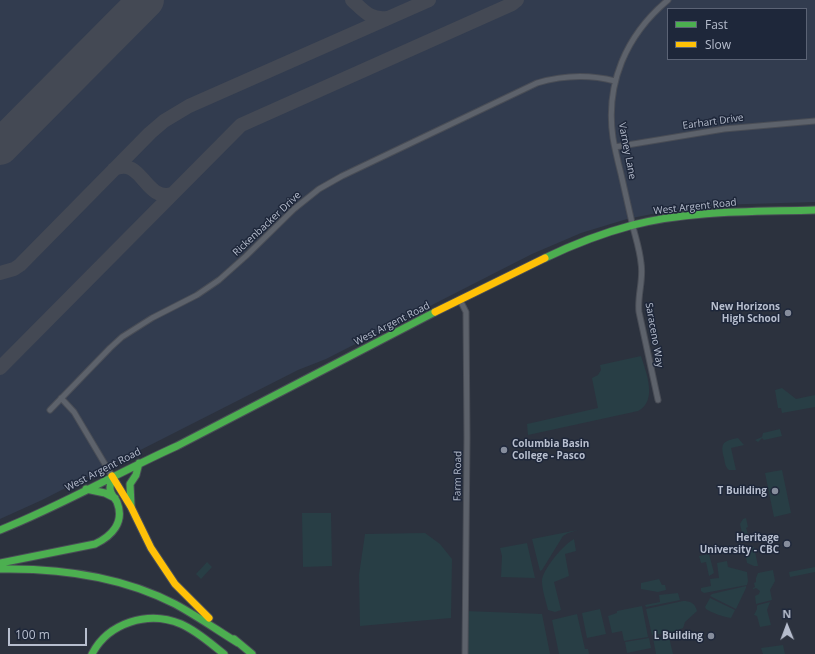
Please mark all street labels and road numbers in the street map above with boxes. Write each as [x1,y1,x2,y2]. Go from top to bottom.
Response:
street label: Earhart Drive [682,112,744,132]
street label: Varney Lane [616,122,638,180]
street label: Rickenbacker Drive [230,189,304,259]
street label: West Argent Road [653,197,737,217]
street label: West Argent Road [352,300,432,348]
street label: Saraceno Way [642,302,666,368]
street label: West Argent Road [63,446,143,494]
street label: Farm Road [452,451,464,501]

